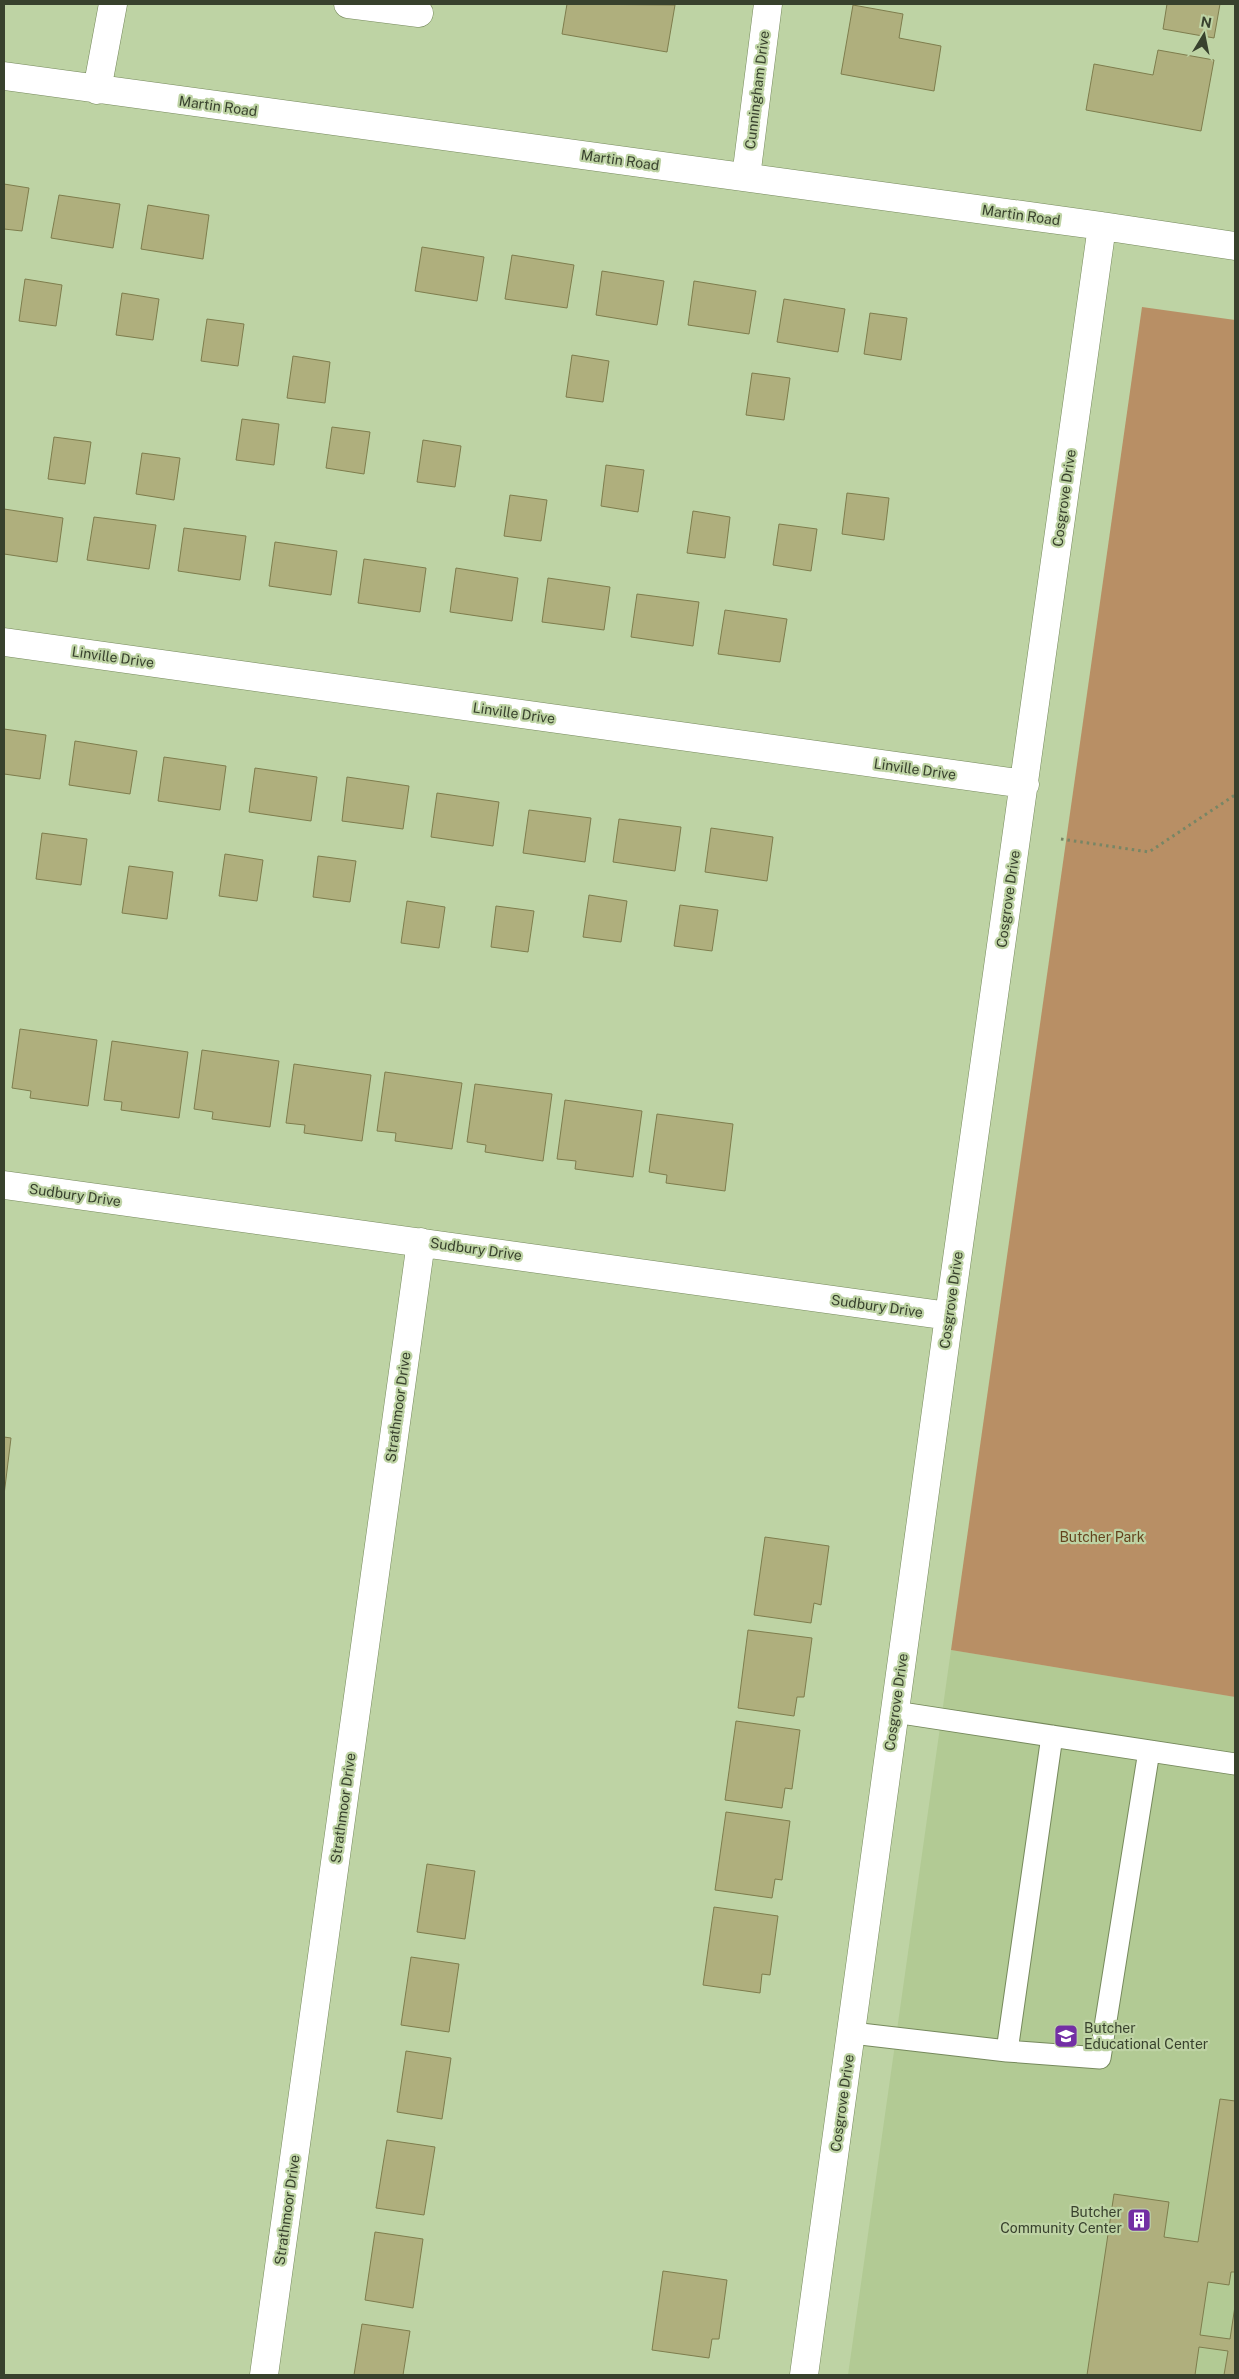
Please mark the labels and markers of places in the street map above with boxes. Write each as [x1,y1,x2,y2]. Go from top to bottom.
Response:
place label: Butcher Educational Center [1084,2020,1208,2052]
school or university icon: Butcher Educational Center [1053,2023,1079,2049]
place label: Butcher Community Center [1000,2204,1122,2236]
building icon: Butcher Community Center [1126,2207,1152,2233]

